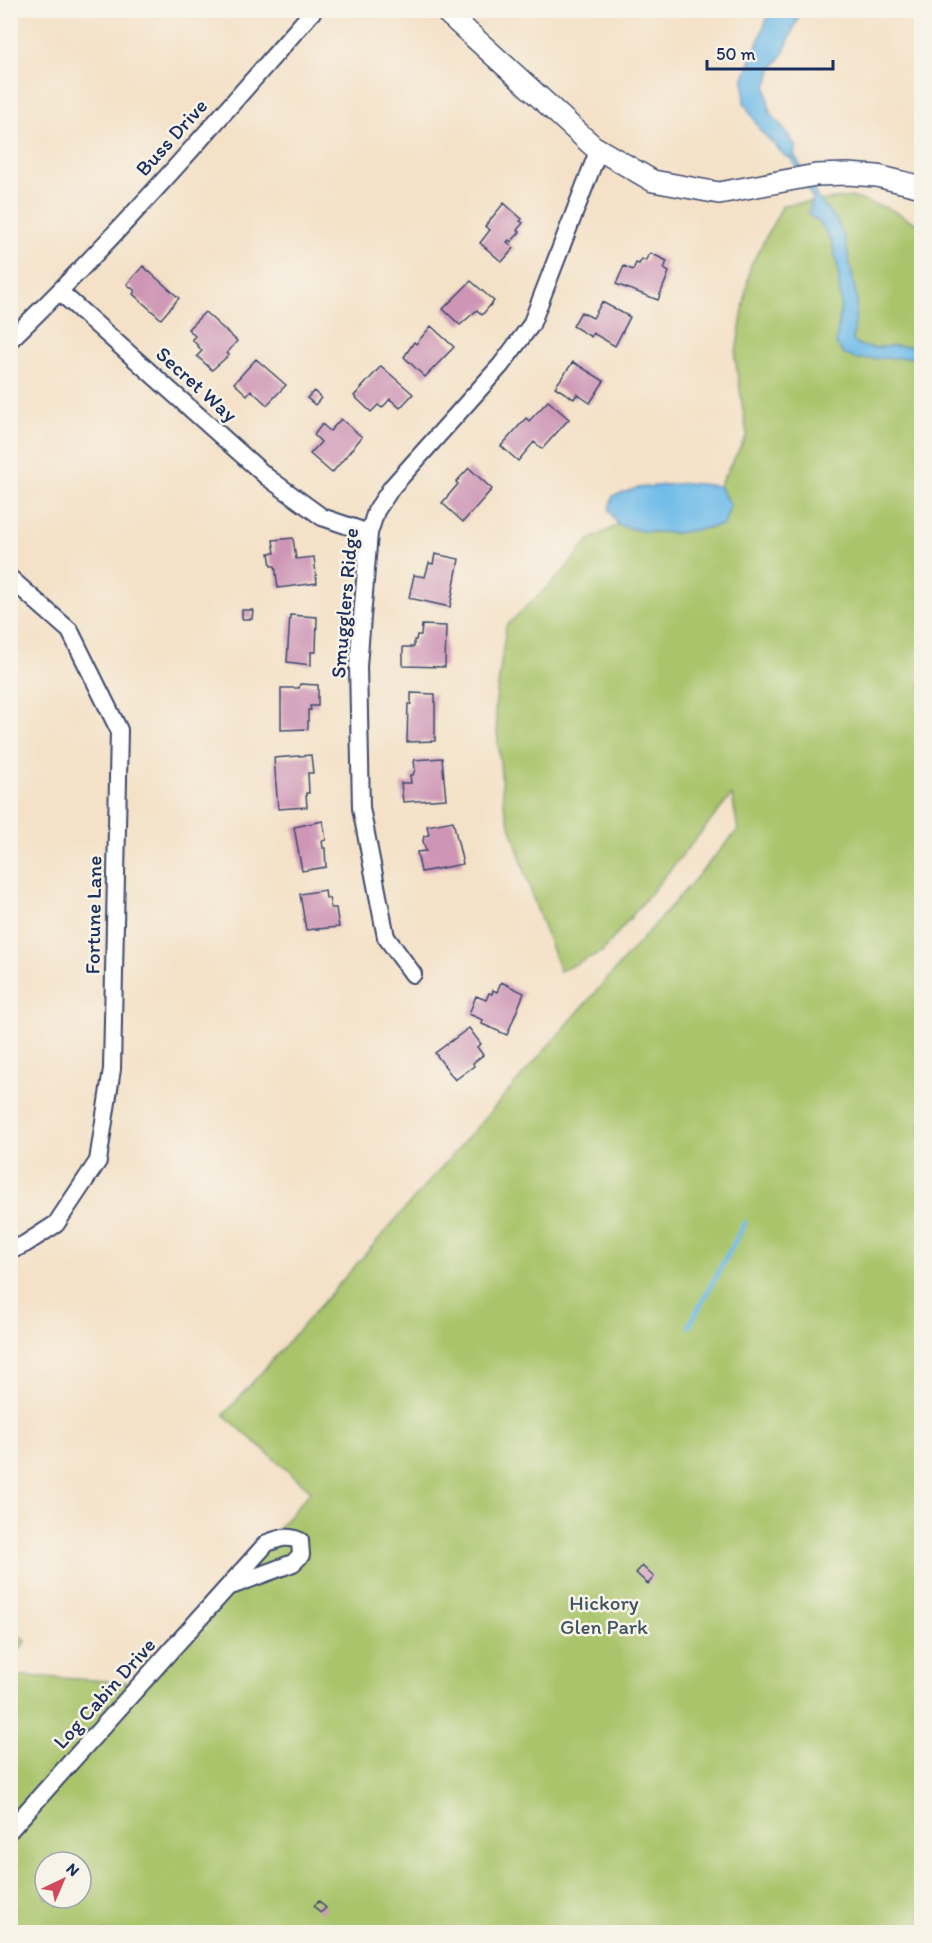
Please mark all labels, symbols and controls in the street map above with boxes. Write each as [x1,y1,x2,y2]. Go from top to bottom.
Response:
scale bar [707,33,833,71]
text: 50 m [716,43,756,65]
street label: Buss Drive [130,93,212,181]
street label: Secret Way [151,341,243,427]
street label: Smugglers Ridge [325,527,363,679]
street label: Fortune Lane [79,855,107,975]
park label: Hickory Glen Park [560,1590,648,1639]
street label: Log Cabin Drive [48,1632,160,1754]
north arrow [33,1850,93,1910]
text: N [63,1859,84,1880]

